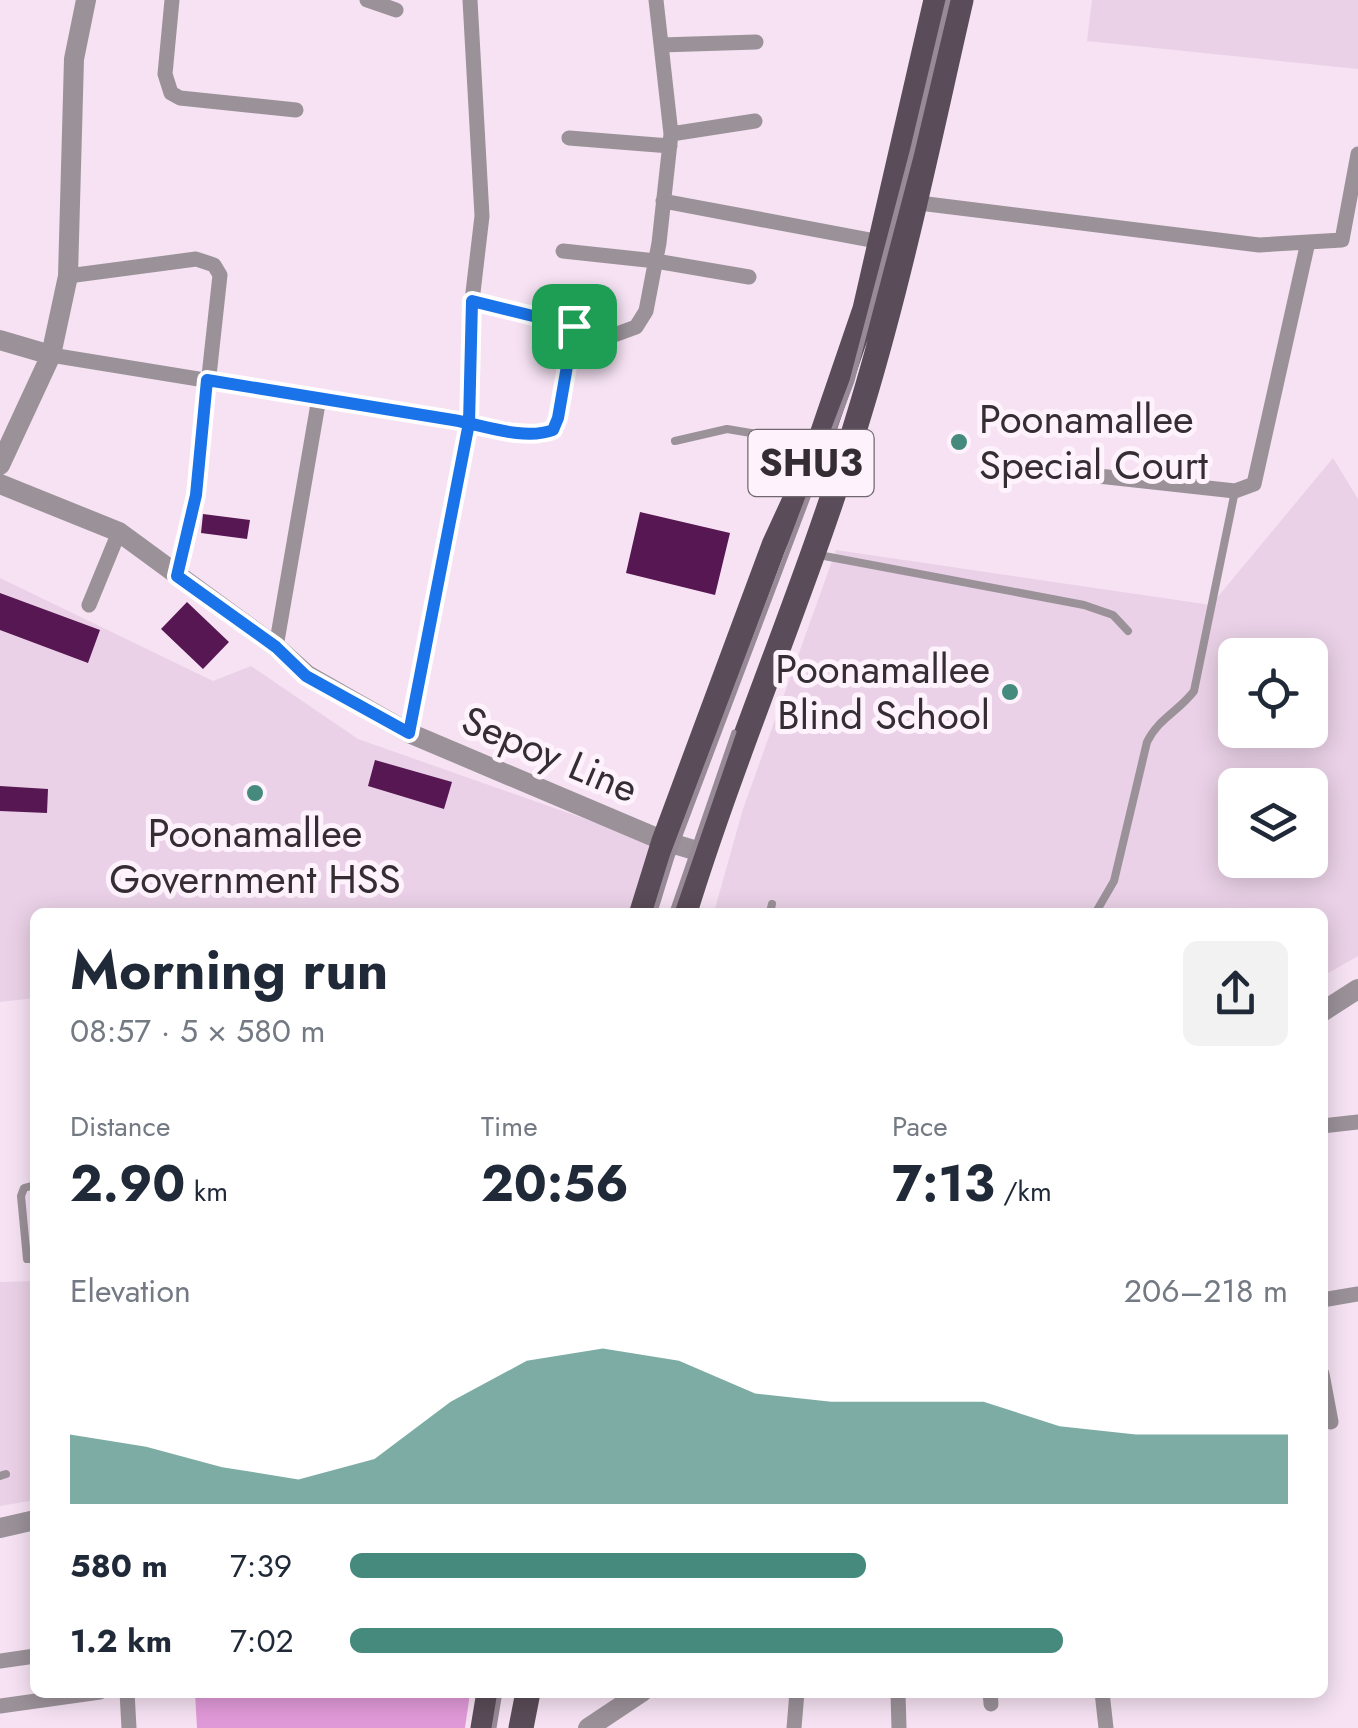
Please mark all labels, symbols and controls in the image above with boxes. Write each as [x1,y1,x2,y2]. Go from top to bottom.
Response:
pin [532,284,617,369]
icon: arrive [547,299,602,354]
place label: Poonamallee Special Court [979,390,1208,494]
road number: SHU3 [748,430,874,496]
marker: Poonamallee Special Court [948,431,970,453]
map controls [1218,638,1328,878]
button: locate [1218,638,1328,748]
place label: Poonamallee Blind School [775,640,990,744]
marker: Poonamallee Blind School [999,681,1021,703]
street label: Sepoy Line [453,691,647,817]
button: layers [1218,768,1328,878]
marker: Poonamallee Government HSS [244,782,266,804]
place label: Poonamallee Government HSS [109,804,401,908]
text: Morning run [70,930,388,1010]
button: share [1183,941,1288,1046]
text: 08:57 · 5 × 580 m [70,1008,326,1054]
text: Distance [70,1106,170,1147]
text: Time [481,1106,538,1147]
text: Pace [892,1106,948,1147]
text: 2.90 [70,1147,185,1220]
text: 20:56 [481,1147,629,1220]
text: 7:13 [892,1147,995,1220]
text: km [185,1171,228,1212]
text: /km [995,1171,1052,1212]
text: Elevation [70,1268,191,1314]
text: 206–218 m [1124,1268,1288,1314]
text: 580 m [70,1543,168,1589]
text: 7:39 [230,1543,292,1589]
text: 1.2 km [70,1618,172,1664]
text: 7:02 [230,1618,294,1664]

